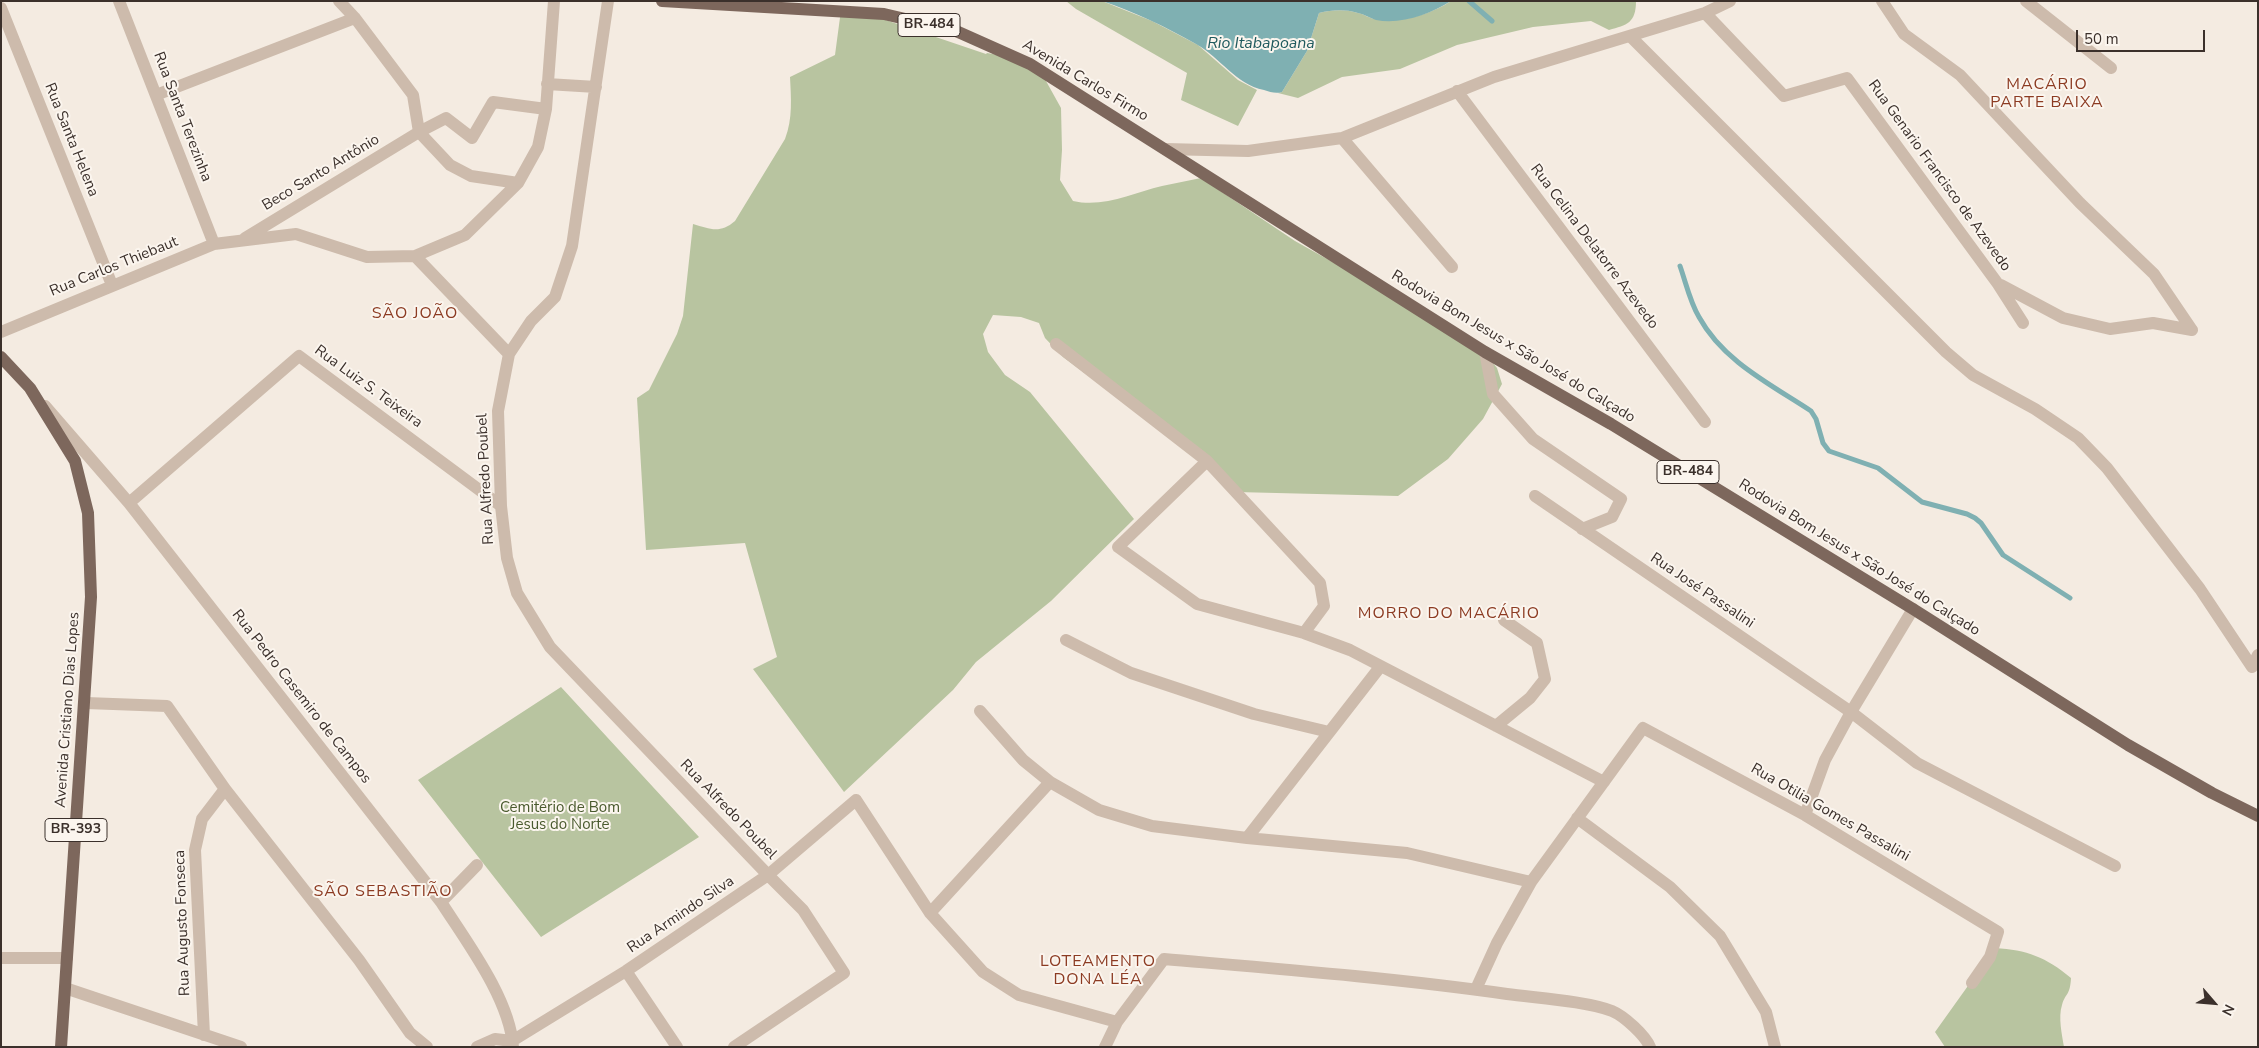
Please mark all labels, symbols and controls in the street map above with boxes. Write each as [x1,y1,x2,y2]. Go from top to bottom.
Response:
road number: BR-484 [898,14,960,36]
scale bar [2079,20,2208,52]
text: 50 m [2084,29,2119,49]
water label: Rio Itabapoana [1207,34,1315,54]
street label: Avenida Carlos Firmo [1019,36,1151,126]
street label: Rua Santa Terezinha [149,50,215,184]
district label: MACÁRIO PARTE BAIXA [1989,75,2105,113]
street label: Rua Genario Francisco de Azevedo [1864,77,2014,275]
street label: Rua Santa Helena [40,80,102,200]
street label: Beco Santo Antônio [259,131,383,215]
street label: Rua Celina Delatorre Azevedo [1526,161,1662,333]
street label: Rua Carlos Thiebaut [47,233,181,301]
street label: Rodovia Bom Jesus x São José do Calçado [1388,267,1638,427]
district label: SÃO JOÃO [371,304,459,324]
street label: Rua Luiz S. Teixeira [311,342,425,432]
street label: Rua Alfredo Poubel [474,413,498,545]
road number: BR-484 [1657,461,1719,484]
street label: Rodovia Bom Jesus x São José do Calçado [1735,476,1983,640]
street label: Rua José Passalini [1646,549,1758,633]
district label: MORRO DO MACÁRIO [1356,604,1542,624]
street label: Rua Pedro Casemiro de Campos [227,606,375,788]
street label: Avenida Cristiano Dias Lopes [52,612,84,808]
street label: Rua Alfredo Poubel [676,756,780,864]
street label: Rua Otilia Gomes Passalini [1747,760,1913,866]
park label: Cemitério de Bom Jesus do Norte [500,799,620,834]
road number: BR-393 [45,818,107,842]
street label: Rua Augusto Fonseca [171,850,195,996]
street label: Rua Armindo Silva [624,873,738,957]
district label: SÃO SEBASTIÃO [312,882,454,902]
district label: LOTEAMENTO DONA LÉA [1039,952,1157,990]
north arrow [2189,978,2239,1028]
text: N [2217,1001,2239,1019]

